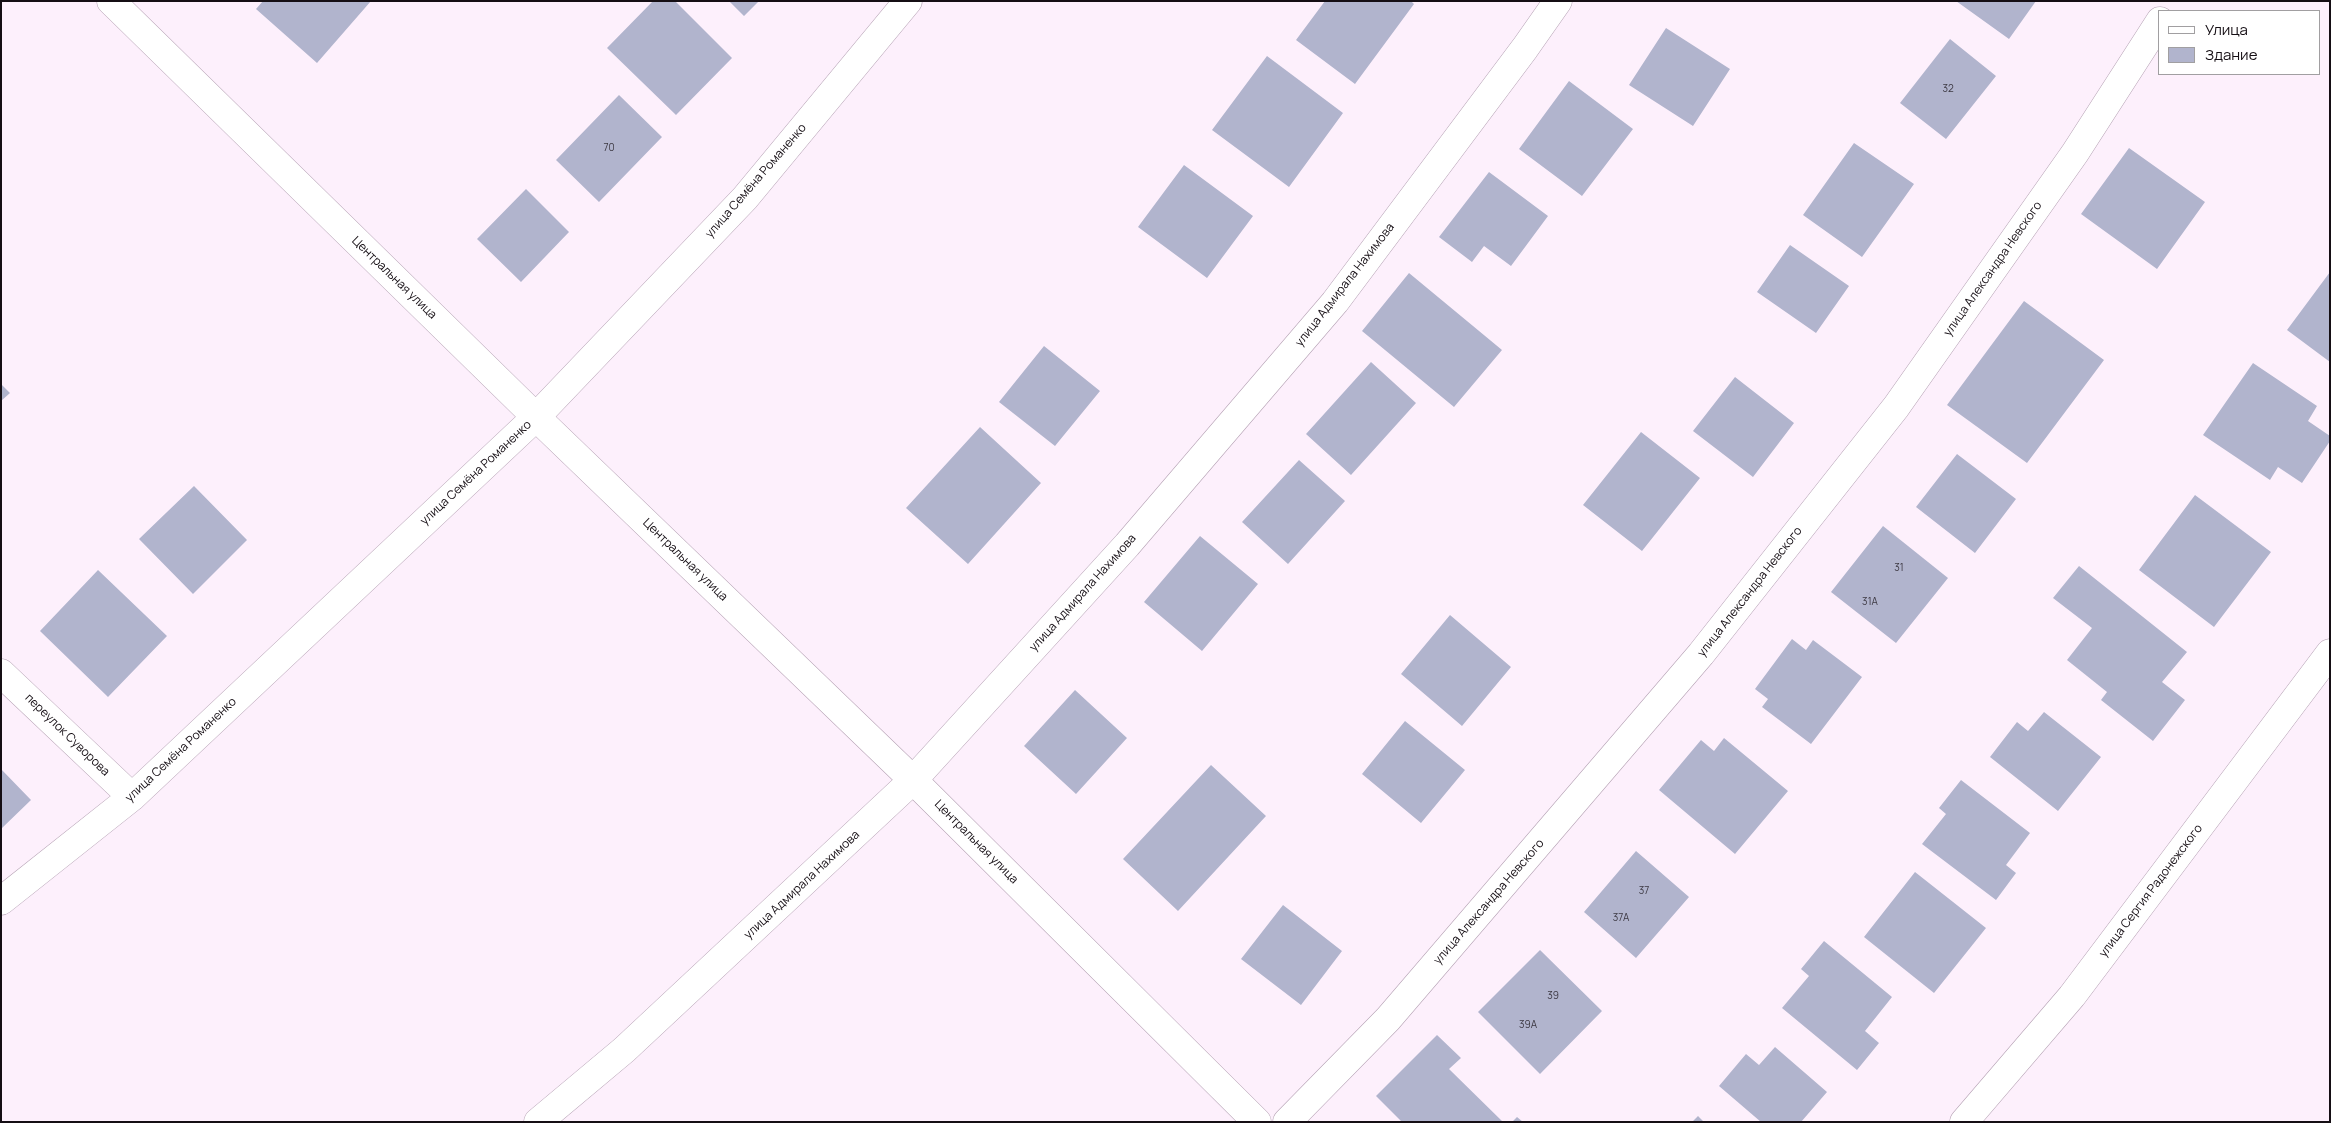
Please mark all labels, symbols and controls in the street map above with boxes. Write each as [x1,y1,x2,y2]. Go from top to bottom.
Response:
legend [2158,10,2321,75]
text: Улица [2205,19,2248,40]
text: Здание [2205,44,2257,65]
house number: 32 [1942,83,1954,95]
street label: улица Семёна Романенко [702,121,810,241]
house number: 70 [603,142,615,154]
street label: улица Александра Невского [1941,199,2045,339]
street label: улица Адмирала Нахимова [1292,220,1398,350]
street label: Центральная улица [349,234,439,322]
street label: улица Семёна Романенко [417,418,535,528]
street label: Центральная улица [640,516,730,604]
street label: улица Александра Невского [1695,524,1805,660]
street label: улица Адмирала Нахимова [1027,532,1139,654]
house number: 31 [1894,562,1904,574]
house number: 31А [1862,596,1878,608]
street label: переулок Суворова [22,691,112,779]
street label: улица Семёна Романенко [122,695,240,805]
street label: Центральная улица [931,797,1021,887]
street label: улица Сергия Радонежского [2096,822,2206,960]
street label: улица Адмирала Нахимова [741,828,863,942]
street label: улица Александра Невского [1431,836,1547,968]
house number: 37 [1639,885,1649,897]
house number: 37А [1613,912,1629,924]
house number: 39 [1547,990,1559,1002]
house number: 39А [1519,1019,1537,1031]

